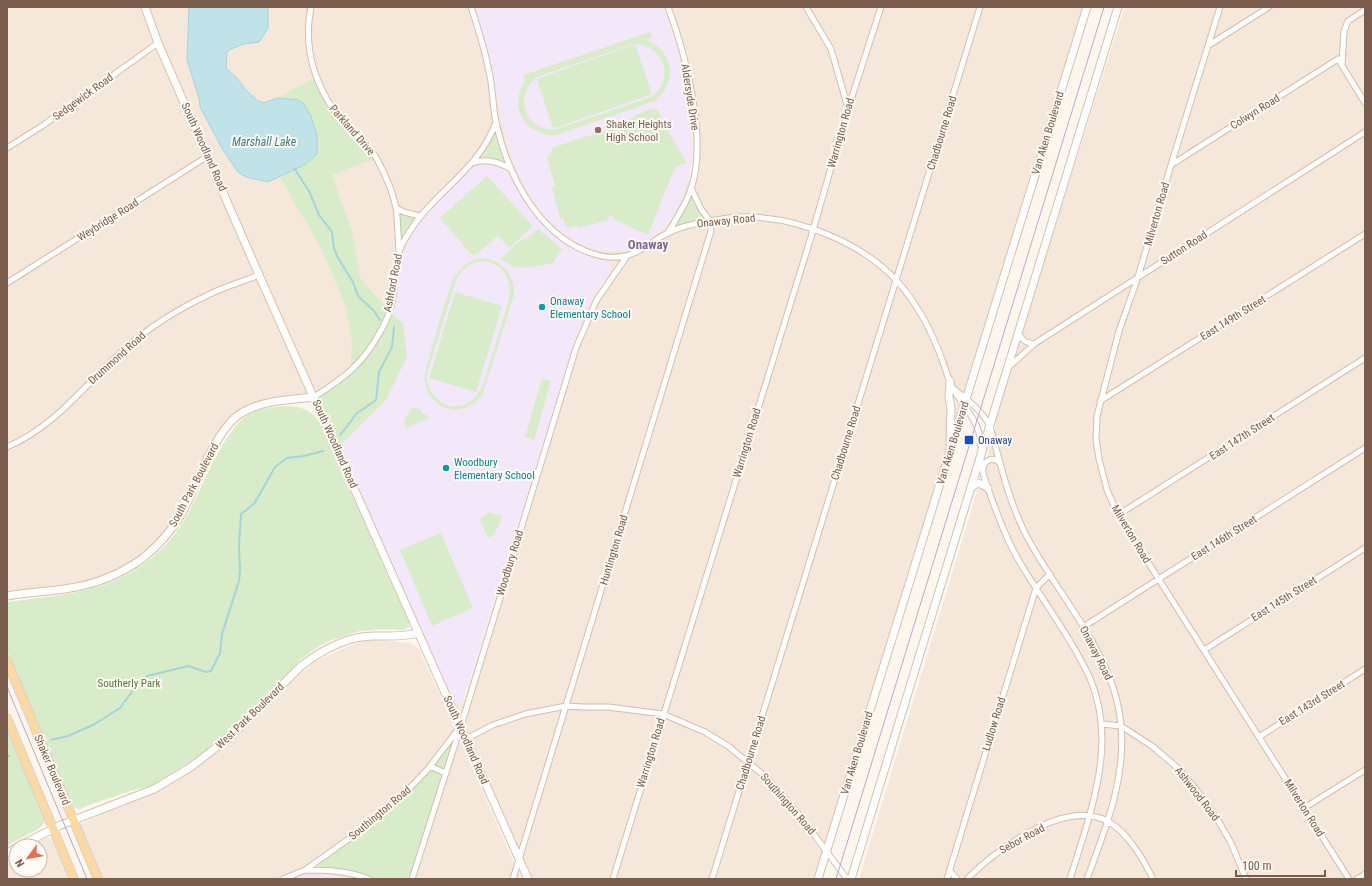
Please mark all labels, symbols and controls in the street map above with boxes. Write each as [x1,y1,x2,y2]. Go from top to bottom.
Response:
street label: Aldersyde Drive [678,63,702,131]
street label: Sedgewick Road [50,71,116,123]
street label: Van Aken Boulevard [1029,90,1067,176]
street label: Colwyn Road [1228,92,1282,132]
street label: Chadbourne Road [925,94,959,172]
street label: Warrington Road [825,97,857,169]
street label: South Woodland Road [179,101,229,193]
street label: Parkland Drive [327,102,377,158]
place label: Shaker Heights High School [606,118,672,144]
marker: Shaker Heights High School [593,125,603,135]
water label: Marshall Lake [232,135,297,149]
street label: Milverton Road [1142,181,1172,247]
street label: Weybridge Road [75,196,141,244]
street label: Onaway Road [696,211,756,231]
street label: Sutton Road [1158,228,1210,268]
district label: Onaway [628,237,668,252]
street label: Ashford Road [381,253,405,313]
street label: East 149th Street [1198,293,1268,343]
place label: Onaway Elementary School [550,295,631,321]
marker: Onaway Elementary School [537,302,547,312]
street label: Drummond Road [86,329,148,387]
street label: South Woodland Road [310,398,360,490]
street label: Van Aken Boulevard [934,400,972,486]
street label: Chadbourne Road [829,404,863,482]
street label: Warrington Road [730,407,764,479]
street label: East 147th Street [1207,411,1277,463]
marker: Onaway [963,434,975,446]
place label: Onaway [978,434,1013,447]
street label: South Park Boulevard [166,441,222,529]
place label: Woodbury Elementary School [454,456,535,482]
marker: Woodbury Elementary School [441,463,451,473]
street label: Milverton Road [1109,503,1153,565]
street label: Huntington Road [597,513,631,587]
street label: East 146th Street [1189,513,1259,563]
street label: Woodbury Road [494,529,526,597]
street label: East 145th Street [1249,574,1319,624]
street label: Onaway Road [1077,624,1115,682]
park label: Southerly Park [98,677,160,690]
street label: East 143rd Street [1277,678,1347,728]
street label: West Park Boulevard [213,680,287,752]
street label: South Woodland Road [441,694,491,786]
street label: Ludlow Road [980,696,1008,752]
street label: Van Aken Boulevard [838,710,876,796]
street label: Chadbourne Road [734,714,768,792]
street label: Warrington Road [634,717,668,789]
street label: Shaker Boulevard [31,733,73,807]
street label: Ashwood Road [1172,764,1222,824]
street label: Southington Road [758,771,818,837]
street label: Milverton Road [1281,777,1327,839]
street label: Southington Road [346,783,414,843]
street label: Sebor Road [997,821,1047,857]
north arrow [8,838,48,878]
scale bar [1236,852,1325,878]
text: N [13,857,27,869]
text: 100 m [1242,859,1272,873]

